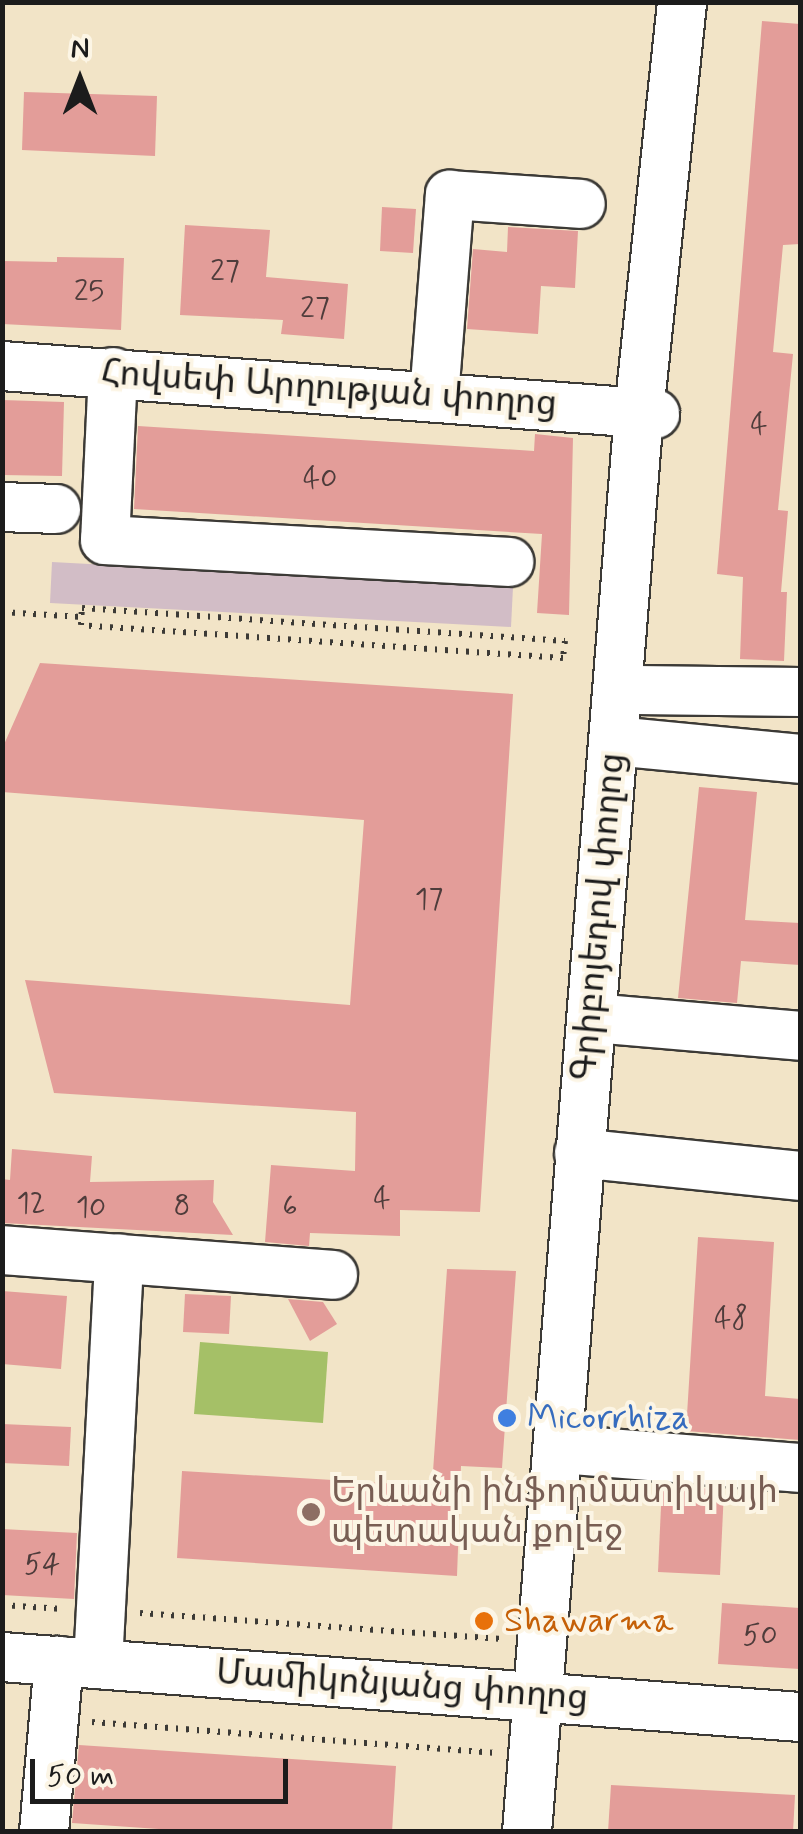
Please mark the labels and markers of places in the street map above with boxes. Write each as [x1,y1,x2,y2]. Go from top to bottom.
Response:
place label: Micorrhiza [527,1397,689,1439]
marker: Micorrhiza [496,1407,518,1429]
place label: Երևանի ինֆորմատիկայի պետական քոլեջ [331,1471,778,1553]
marker: Երևանի ինֆորմատիկայի պետական քոլեջ [300,1501,322,1523]
place label: Shawarma [504,1600,674,1642]
marker: Shawarma [473,1610,495,1632]

